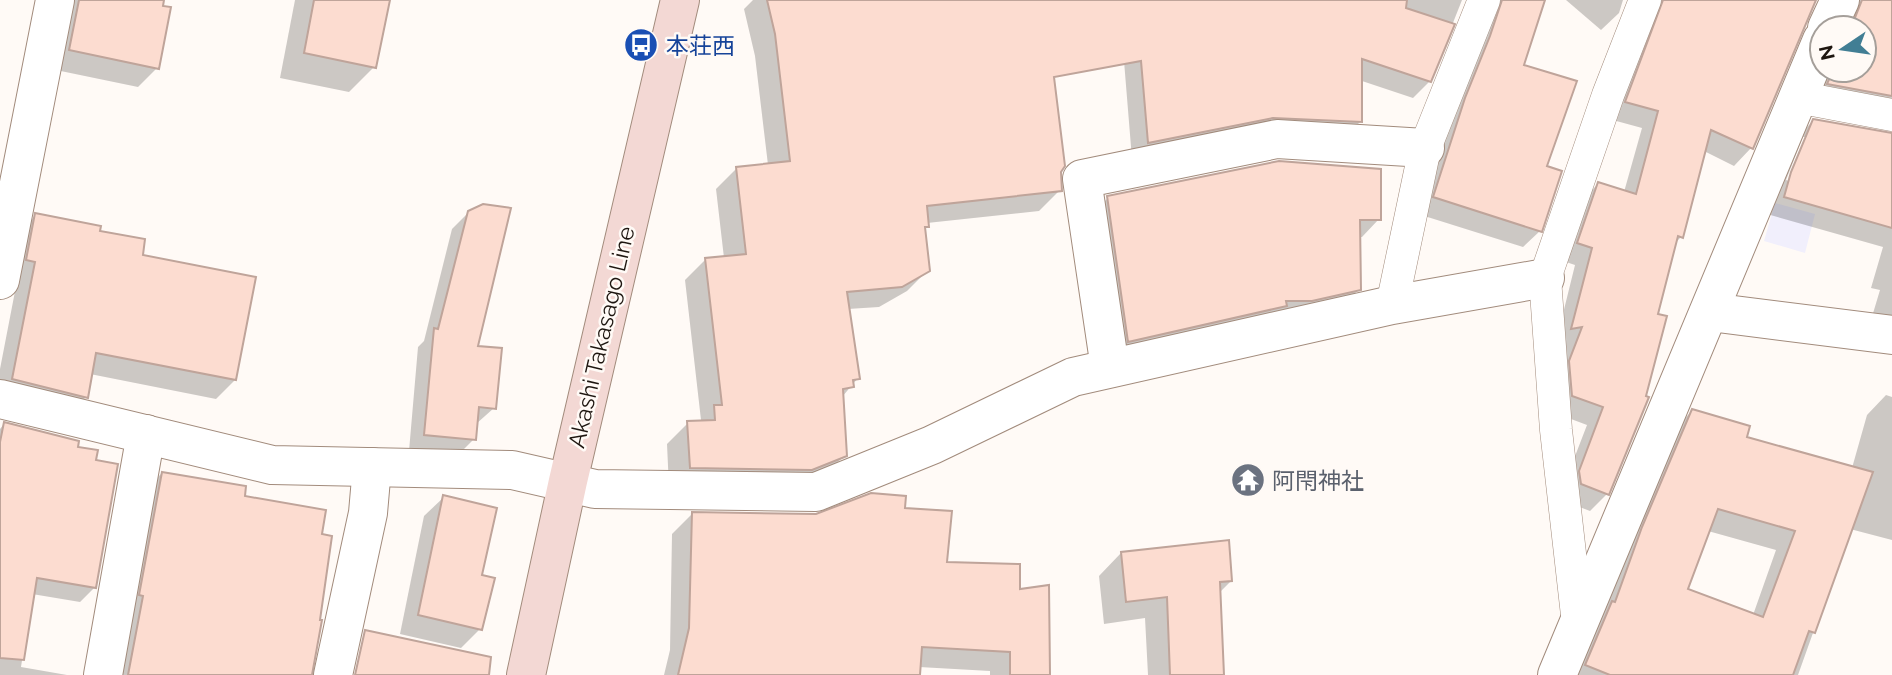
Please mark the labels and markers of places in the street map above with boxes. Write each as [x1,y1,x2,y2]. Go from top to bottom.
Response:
bus stop icon: 本荘西 [622,26,660,64]
place label: 本荘西 [666,32,735,59]
temple icon: 阿閇神社 [1229,461,1267,499]
place label: 阿閇神社 [1272,467,1364,494]

